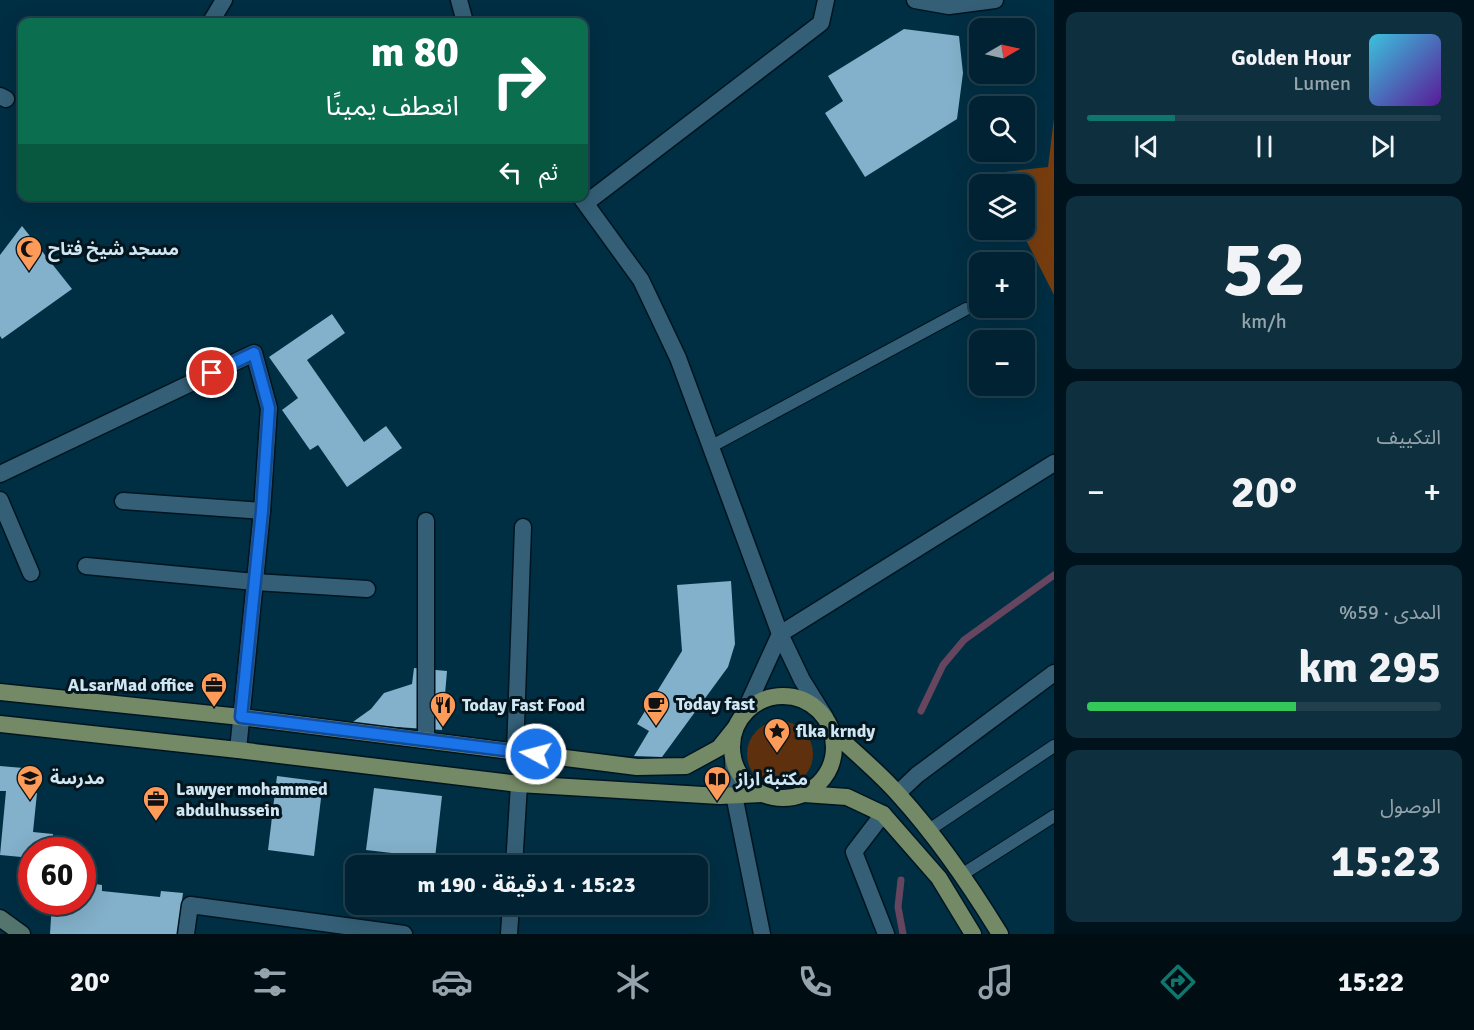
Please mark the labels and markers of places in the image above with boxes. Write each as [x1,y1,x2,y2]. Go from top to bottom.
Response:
mosque icon: مسجد شيخ فتاح [14,234,44,272]
place label: مسجد شيخ فتاح [48,238,179,262]
pin [186,347,237,398]
office icon: ALsarMad office [199,670,229,708]
place label: ALsarMad office [68,674,194,696]
cafe icon: Today fast [641,689,671,727]
restaurant icon: Today Fast Food [428,690,458,728]
place label: Today fast [676,693,755,715]
place label: Today Fast Food [462,694,585,716]
place icon: flka krndy [762,716,792,754]
place label: flka krndy [795,720,875,742]
school or university icon: مدرسة [15,763,45,801]
library icon: مكتبة اراز [702,764,732,802]
place label: مدرسة [50,767,105,789]
place label: مكتبة اراز [735,768,808,790]
place label: Lawyer mohammed abdulhussein [176,778,328,821]
office icon: Lawyer mohammed abdulhussein [141,784,171,822]

